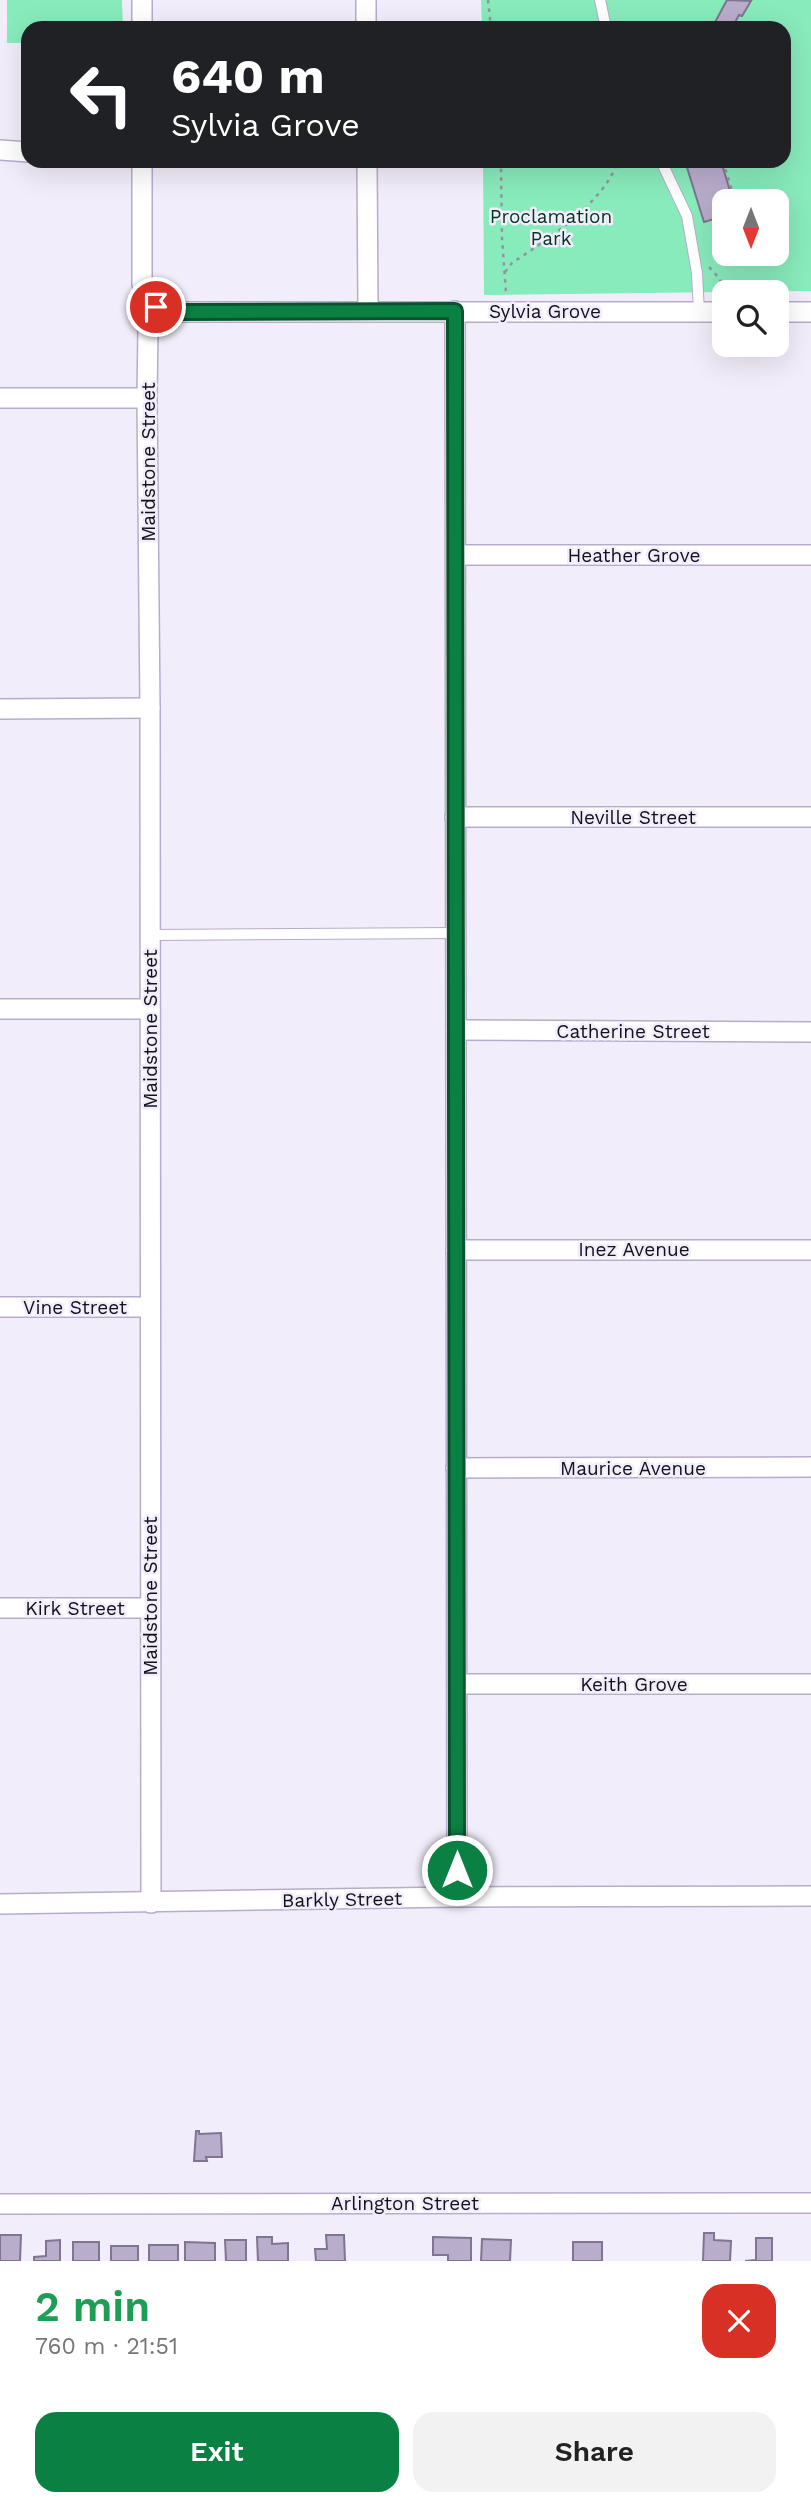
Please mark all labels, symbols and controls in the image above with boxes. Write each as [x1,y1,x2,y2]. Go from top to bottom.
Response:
text: 640 m [171,47,325,105]
icon: left [56,49,147,140]
text: Sylvia Grove [171,106,360,144]
north arrow [712,189,789,266]
map controls [712,189,789,357]
park label: Proclamation Park [490,205,612,250]
pin [126,277,186,337]
button: search [712,280,789,357]
icon: arrive [137,288,175,326]
street label: Sylvia Grove [489,300,601,323]
street label: Maidstone Street [137,382,160,542]
street label: Heather Grove [567,544,701,567]
street label: Neville Street [570,806,696,829]
street label: Maidstone Street [139,949,162,1109]
street label: Catherine Street [556,1020,710,1043]
street label: Inez Avenue [578,1238,690,1261]
street label: Vine Street [23,1296,127,1319]
street label: Maurice Avenue [560,1457,706,1480]
street label: Maidstone Street [139,1516,162,1676]
street label: Kirk Street [25,1597,125,1620]
street label: Keith Grove [580,1673,688,1696]
position arrow [420,1833,494,1907]
street label: Barkly Street [282,1887,402,1912]
street label: Arlington Street [331,2192,479,2215]
text: 2 min [35,2282,150,2331]
button: close [702,2284,776,2358]
text: 760 m · 21:51 [35,2333,178,2360]
button: Exit [35,2412,399,2492]
button: Share [413,2412,776,2492]

